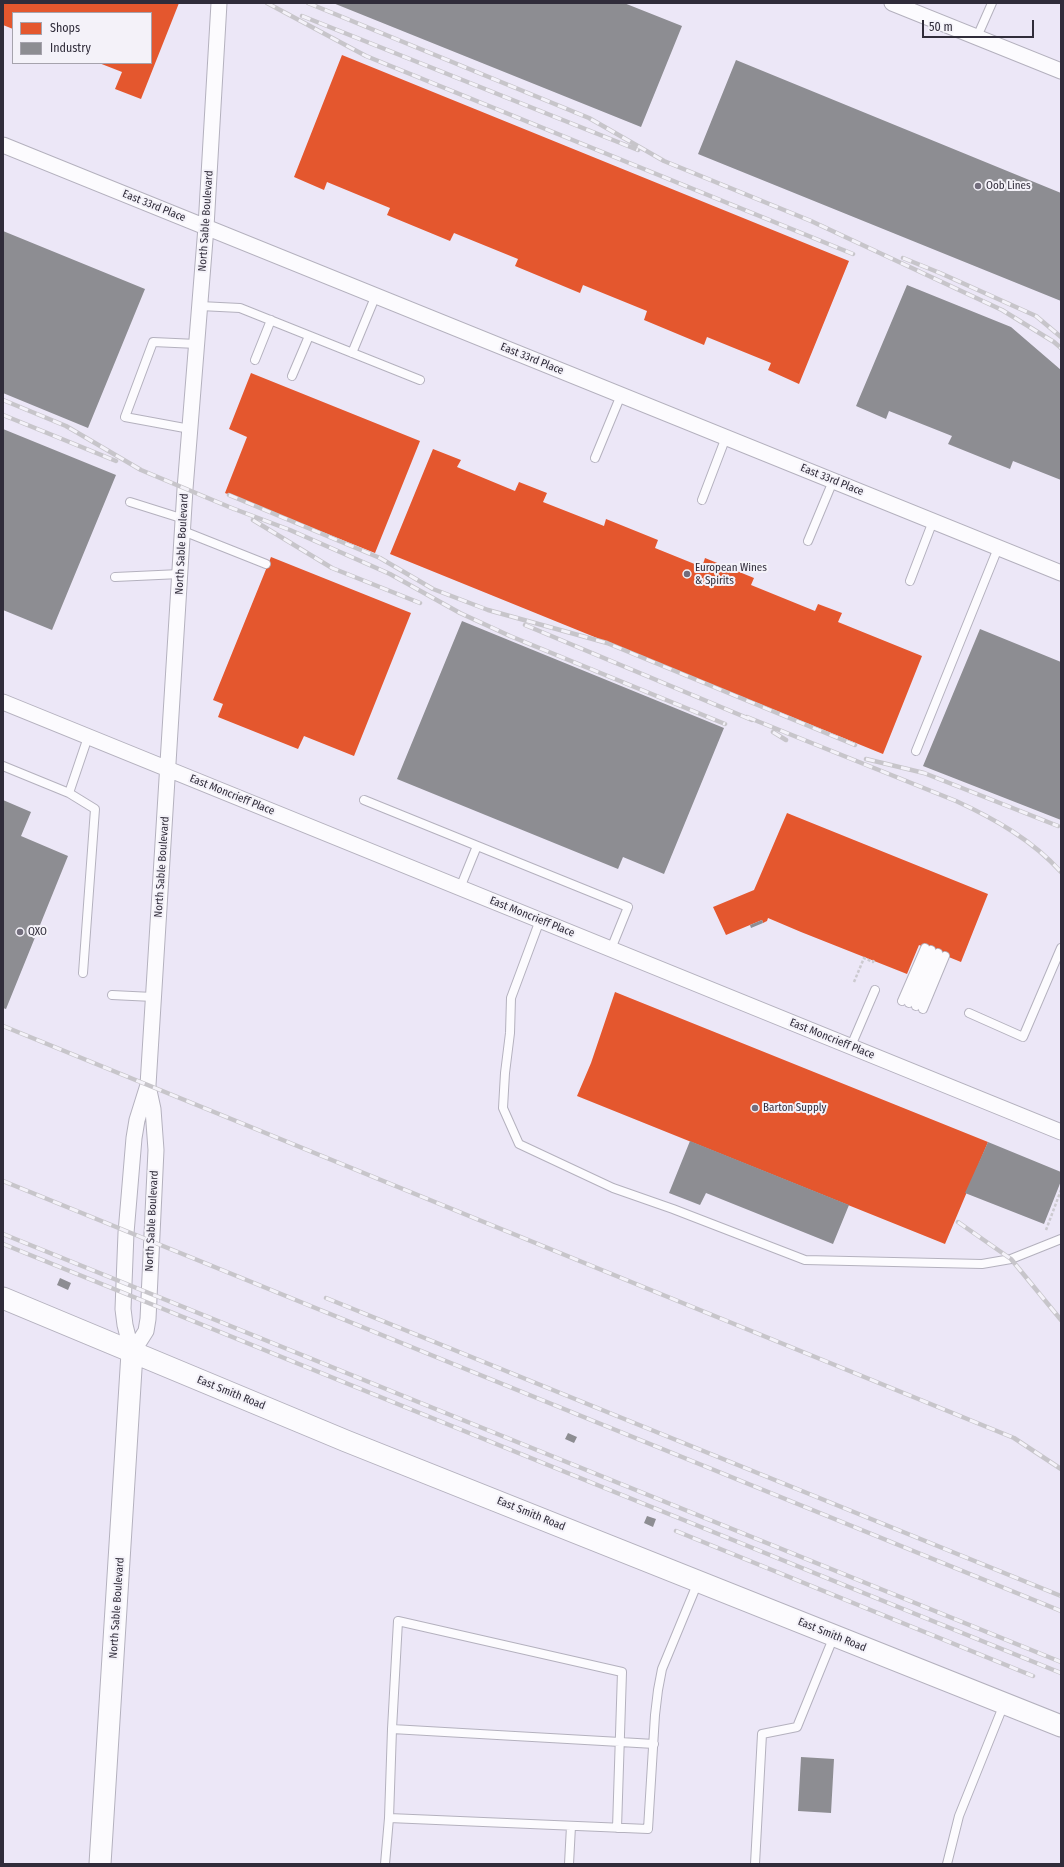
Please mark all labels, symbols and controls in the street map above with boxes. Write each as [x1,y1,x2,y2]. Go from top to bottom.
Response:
legend [12,12,152,64]
scale bar [924,12,1036,38]
text: 50 m [929,20,953,34]
text: Shops [50,21,80,35]
text: Industry [50,41,91,55]
street label: North Sable Boulevard [196,170,216,272]
place label: Oob Lines [986,179,1031,193]
marker: Oob Lines [973,181,983,191]
street label: East 33rd Place [120,187,188,225]
street label: East 33rd Place [498,340,566,378]
street label: East 33rd Place [798,461,866,499]
street label: North Sable Boulevard [173,493,191,595]
place label: European Wines & Spirits [695,561,767,587]
marker: European Wines & Spirits [682,569,692,579]
street label: East Moncrieff Place [188,772,276,818]
street label: North Sable Boulevard [152,816,172,918]
street label: East Moncrieff Place [488,894,576,940]
place label: QXO [28,925,47,939]
marker: QXO [15,927,25,937]
street label: East Moncrieff Place [788,1016,876,1062]
place label: Barton Supply [763,1101,826,1115]
marker: Barton Supply [750,1103,760,1113]
street label: North Sable Boulevard [143,1170,161,1272]
street label: East Smith Road [195,1373,267,1413]
street label: East Smith Road [495,1494,567,1534]
street label: North Sable Boulevard [107,1557,127,1659]
street label: East Smith Road [796,1615,868,1655]

